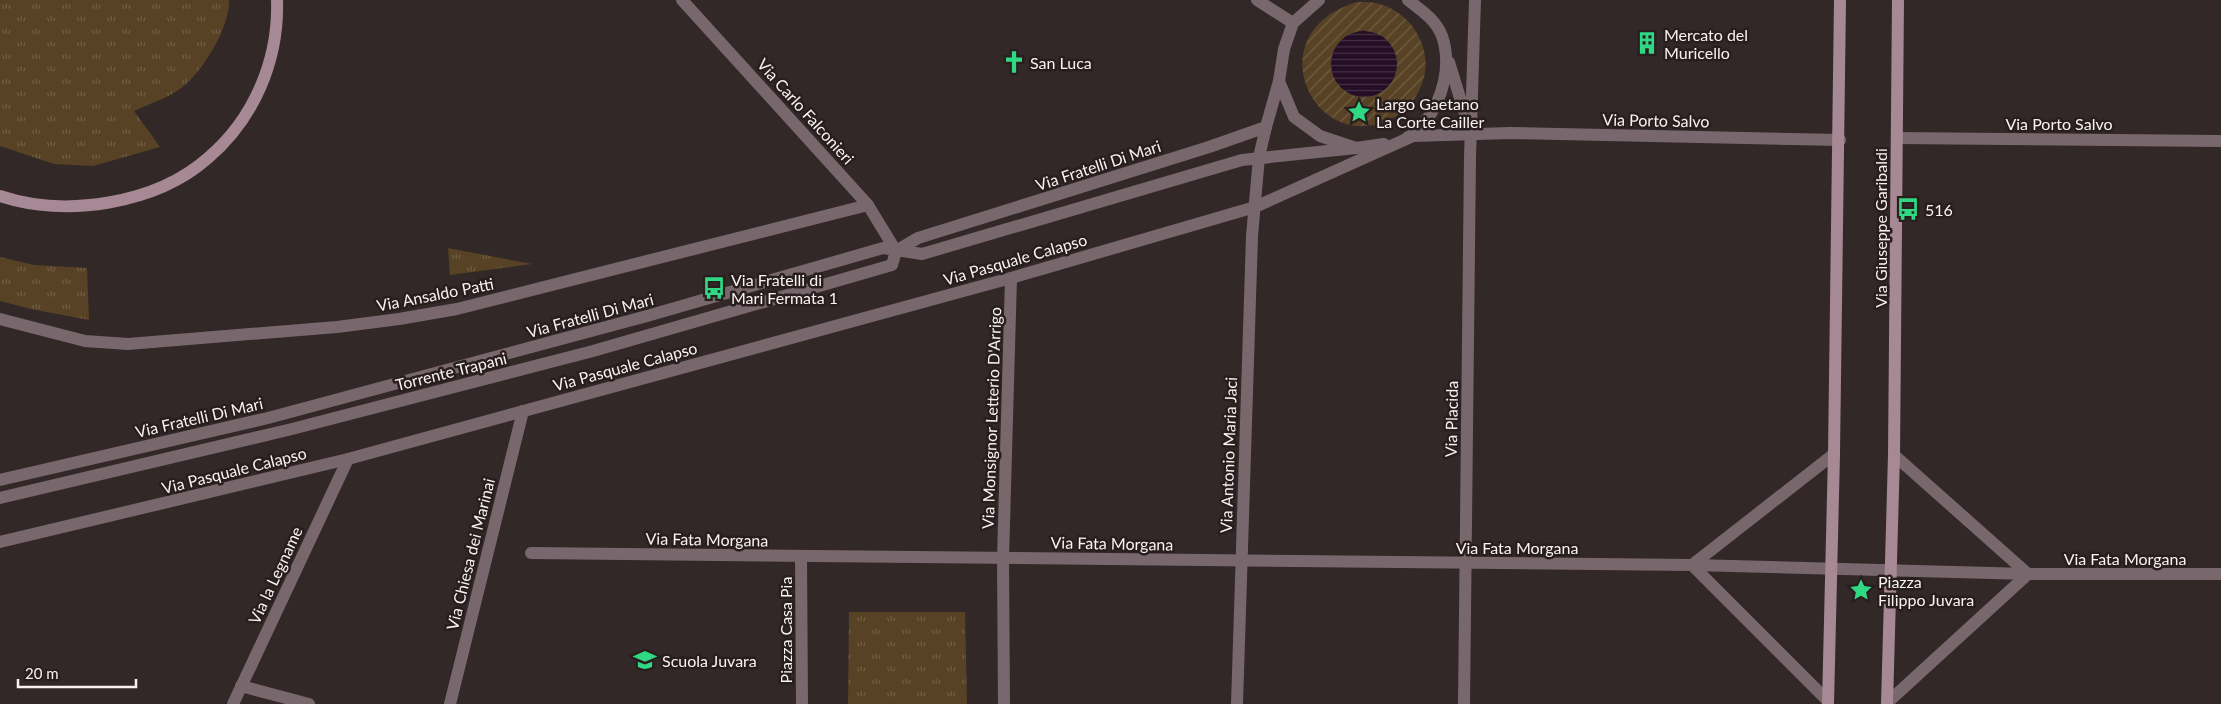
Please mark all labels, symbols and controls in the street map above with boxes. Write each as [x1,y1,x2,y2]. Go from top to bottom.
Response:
place label: Mercato del Muricello [1664,25,1748,62]
building icon: Mercato del Muricello [1634,30,1660,56]
church icon: San Luca [1001,49,1027,75]
place label: San Luca [1030,53,1092,72]
street label: Via Carlo Falconieri [754,54,858,168]
place label: Largo Gaetano La Corte Cailler [1376,94,1484,131]
place icon: Largo Gaetano La Corte Cailler [1346,99,1372,125]
street label: Via Porto Salvo [1602,110,1710,130]
street label: Via Porto Salvo [2005,114,2113,133]
street label: Via Fratelli Di Mari [1033,136,1163,194]
street label: Via Giuseppe Garibaldi [1871,148,1890,308]
bus stop icon: 516 [1895,196,1921,222]
place label: 516 [1925,200,1953,219]
street label: Via Pasquale Calapso [941,229,1089,289]
place label: Via Fratelli di Mari Fermata 1 [731,270,838,307]
street label: Via Ansaldo Patti [375,273,495,315]
bus stop icon: Via Fratelli di Mari Fermata 1 [701,275,727,301]
street label: Via Fratelli Di Mari [525,289,655,341]
street label: Via Monsignor Letterio D'Arrigo [978,307,1004,529]
street label: Via Pasquale Calapso [551,338,699,394]
street label: Torrente Trapani [393,348,509,394]
street label: Via Antonio Maria Jaci [1216,377,1240,533]
street label: Via Placida [1441,381,1461,457]
street label: Via Fratelli Di Mari [133,393,265,441]
street label: Via Pasquale Calapso [160,443,308,497]
street label: Via Chiesa dei Marinai [442,476,498,632]
street label: Via la Legname [244,523,306,627]
street label: Via Fata Morgana [645,528,769,550]
street label: Via Fata Morgana [1050,532,1174,554]
street label: Via Fata Morgana [1456,538,1578,557]
street label: Via Fata Morgana [2064,549,2186,568]
place label: Piazza Filippo Juvara [1878,572,1974,609]
street label: Piazza Casa Pia [776,577,795,683]
place icon: Piazza Filippo Juvara [1848,577,1874,603]
school or university icon: Scuola Juvara [632,647,658,673]
place label: Scuola Juvara [662,651,757,670]
scale bar [18,656,135,688]
text: 20 m [25,664,59,682]

